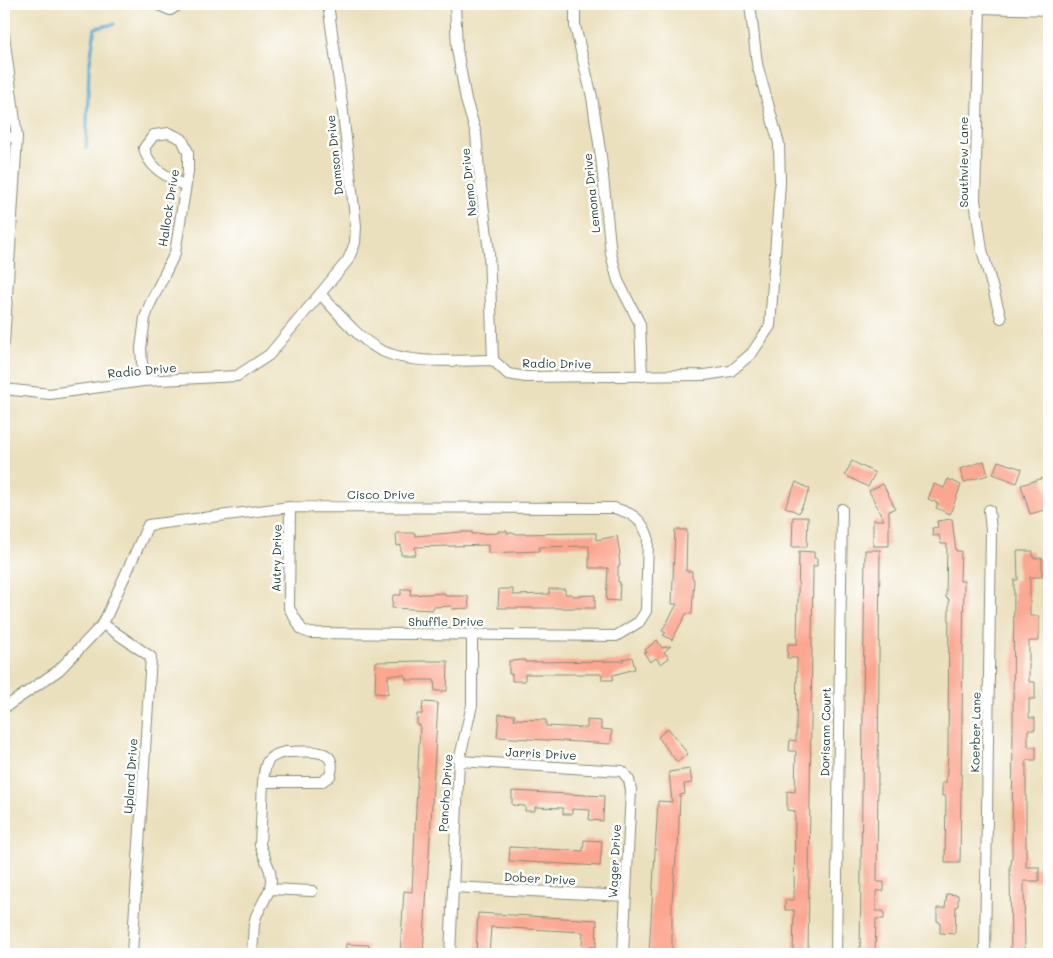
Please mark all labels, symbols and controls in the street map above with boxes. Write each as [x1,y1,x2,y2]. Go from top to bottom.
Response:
street label: Damson Drive [322,114,346,196]
street label: Southview Lane [955,117,971,207]
street label: Nemo Drive [456,147,480,217]
street label: Lemona Drive [579,152,603,234]
street label: Hallock Drive [154,168,182,248]
street label: Radio Drive [522,354,592,372]
street label: Radio Drive [107,359,177,381]
street label: Cisco Drive [347,486,415,502]
street label: Autry Drive [267,524,285,592]
street label: Shuffle Drive [408,613,484,629]
street label: Dorisann Court [816,687,834,777]
street label: Koerber Lane [966,692,984,772]
street label: Upland Drive [119,738,141,814]
street label: Jarris Drive [505,743,577,763]
street label: Pancho Drive [434,753,456,832]
street label: Wager Drive [604,824,624,898]
street label: Dober Drive [504,868,576,888]

